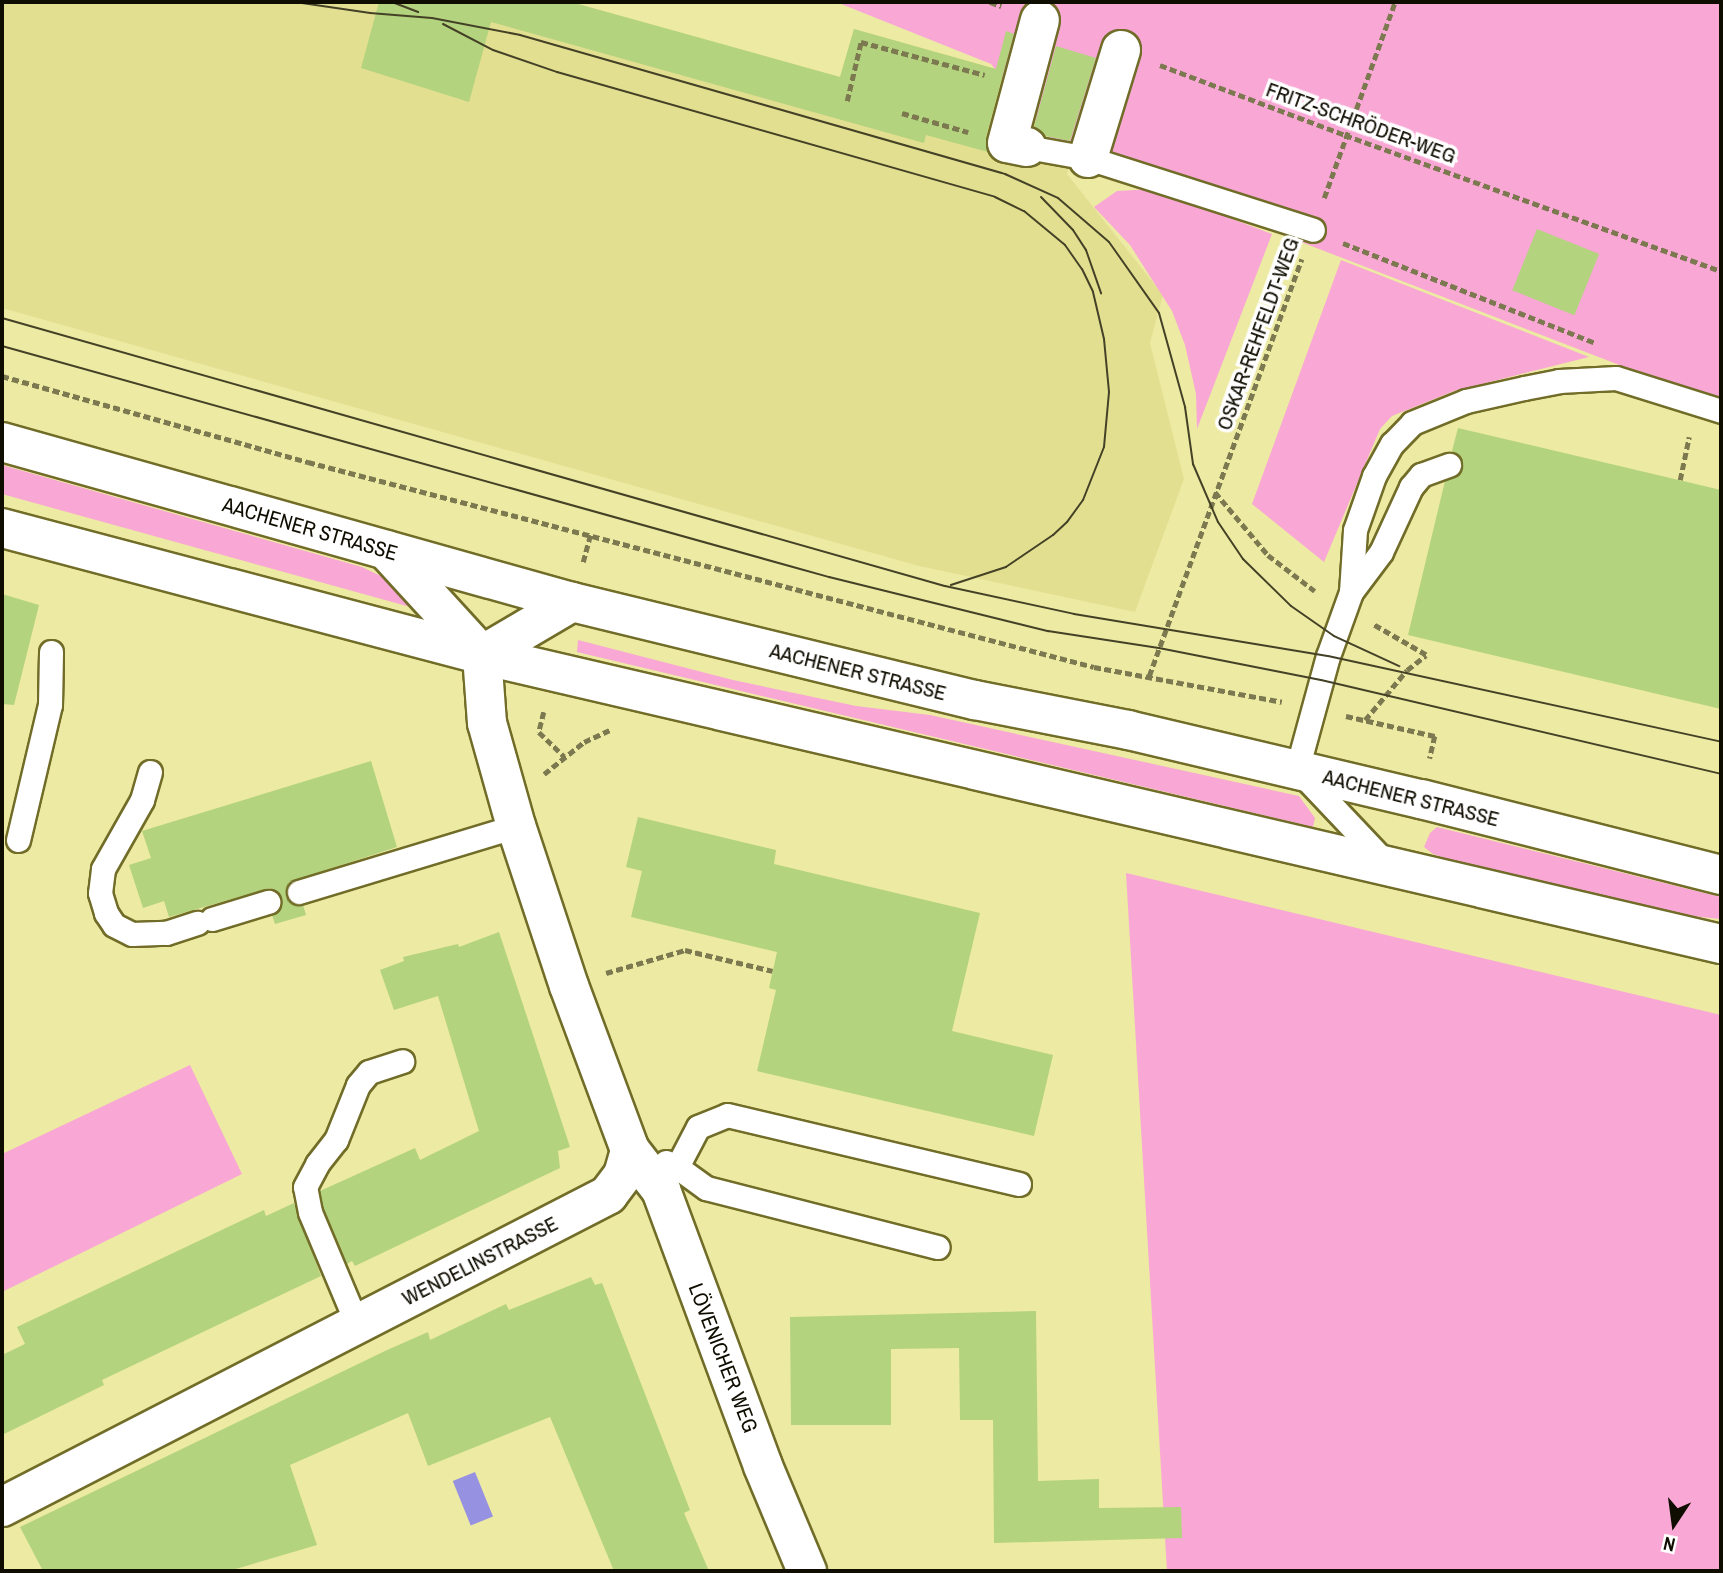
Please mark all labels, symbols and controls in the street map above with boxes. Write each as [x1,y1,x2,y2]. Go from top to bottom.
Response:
street label: FRITZ-SCHRÖDER-WEG [1263,77,1459,169]
street label: OSKAR-REHFELDT-WEG [1211,234,1305,434]
street label: AACHENER STRASSE [220,492,400,566]
street label: AACHENER STRASSE [767,638,949,706]
street label: AACHENER STRASSE [1320,764,1502,832]
street label: WENDELINSTRASSE [398,1211,562,1311]
street label: LÖVENICHER WEG [683,1280,763,1436]
north arrow [1639,1489,1709,1559]
text: N [1661,1531,1678,1558]

